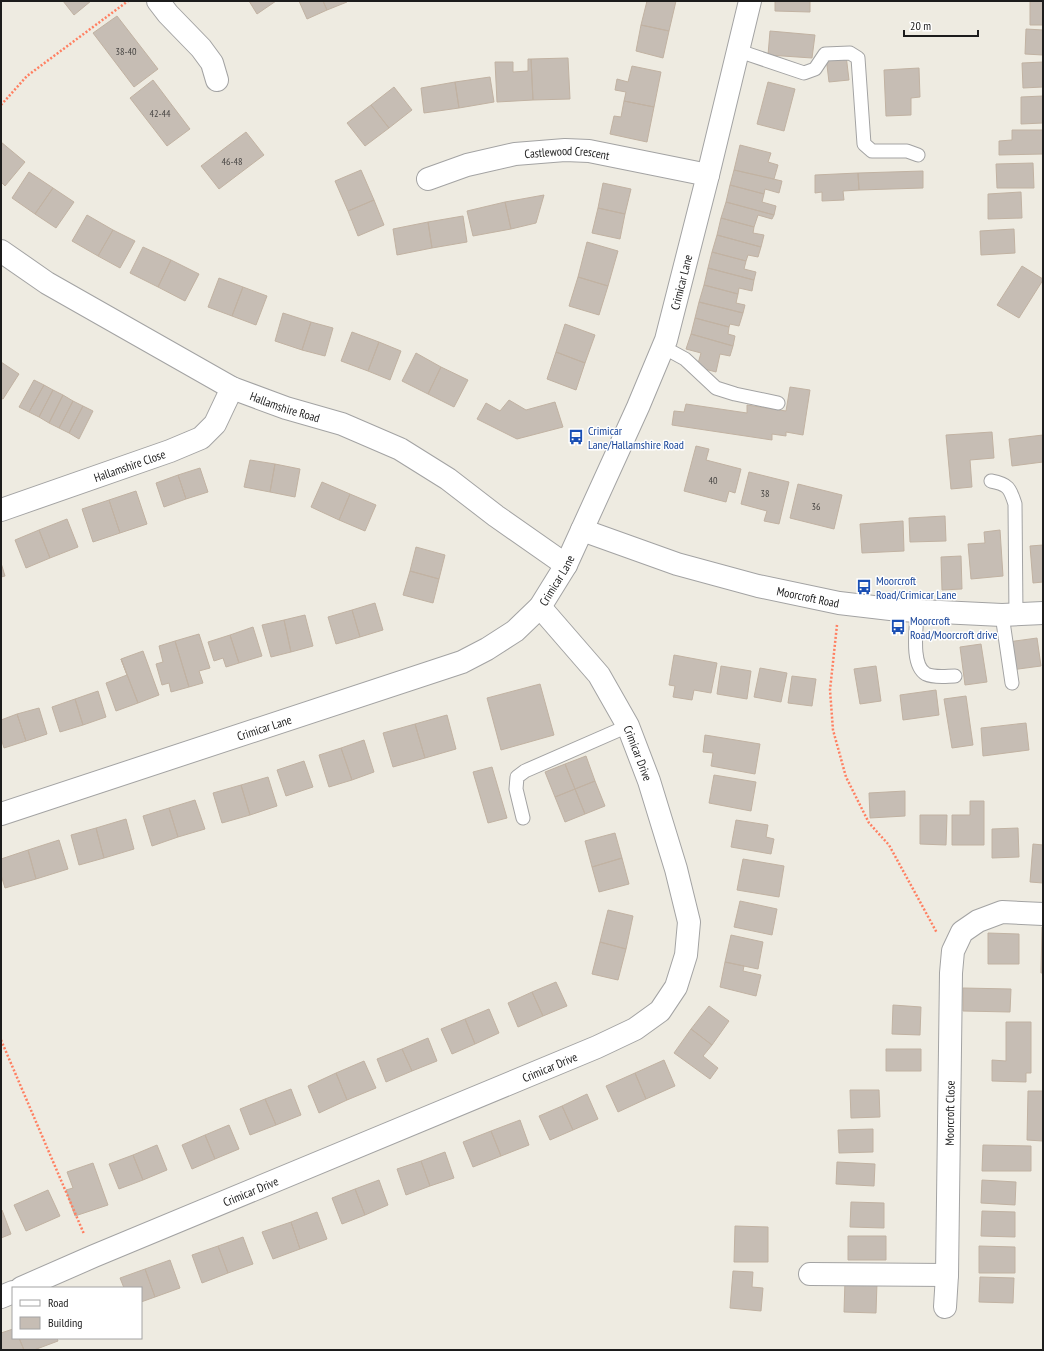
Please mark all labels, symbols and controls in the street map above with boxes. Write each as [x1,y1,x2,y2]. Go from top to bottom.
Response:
scale bar [904,12,978,38]
text: 20 m [910,18,931,33]
house number: 38-40 [116,45,137,58]
house number: 42-44 [150,107,171,120]
street label: Castlewood Crescent [524,142,612,163]
house number: 46-48 [222,155,242,168]
street label: Crimicar Lane [667,253,695,311]
street label: Hallamshire Road [248,388,322,425]
place label: Crimicar Lane/Hallamshire Road [588,423,684,452]
bus stop icon: Crimicar Lane/Hallamshire Road [567,428,585,446]
street label: Hallamshire Close [92,446,167,485]
house number: 40 [709,474,718,487]
house number: 38 [761,487,770,500]
house number: 36 [812,500,821,513]
street label: Crimicar Lane [535,552,577,608]
place label: Moorcroft Road/Crimicar Lane [876,573,956,602]
bus stop icon: Moorcroft Road/Crimicar Lane [855,578,873,596]
street label: Moorcroft Road [776,583,841,610]
place label: Moorcroft Road/Moorcroft drive [910,613,997,642]
bus stop icon: Moorcroft Road/Moorcroft drive [889,618,907,636]
street label: Crimicar Lane [235,711,293,743]
street label: Crimicar Drive [621,723,655,783]
street label: Crimicar Drive [520,1049,579,1085]
street label: Moorcroft Close [941,1080,957,1146]
street label: Crimicar Drive [220,1173,280,1209]
legend [12,1287,142,1339]
text: Road [48,1295,68,1310]
text: Building [48,1315,83,1330]

